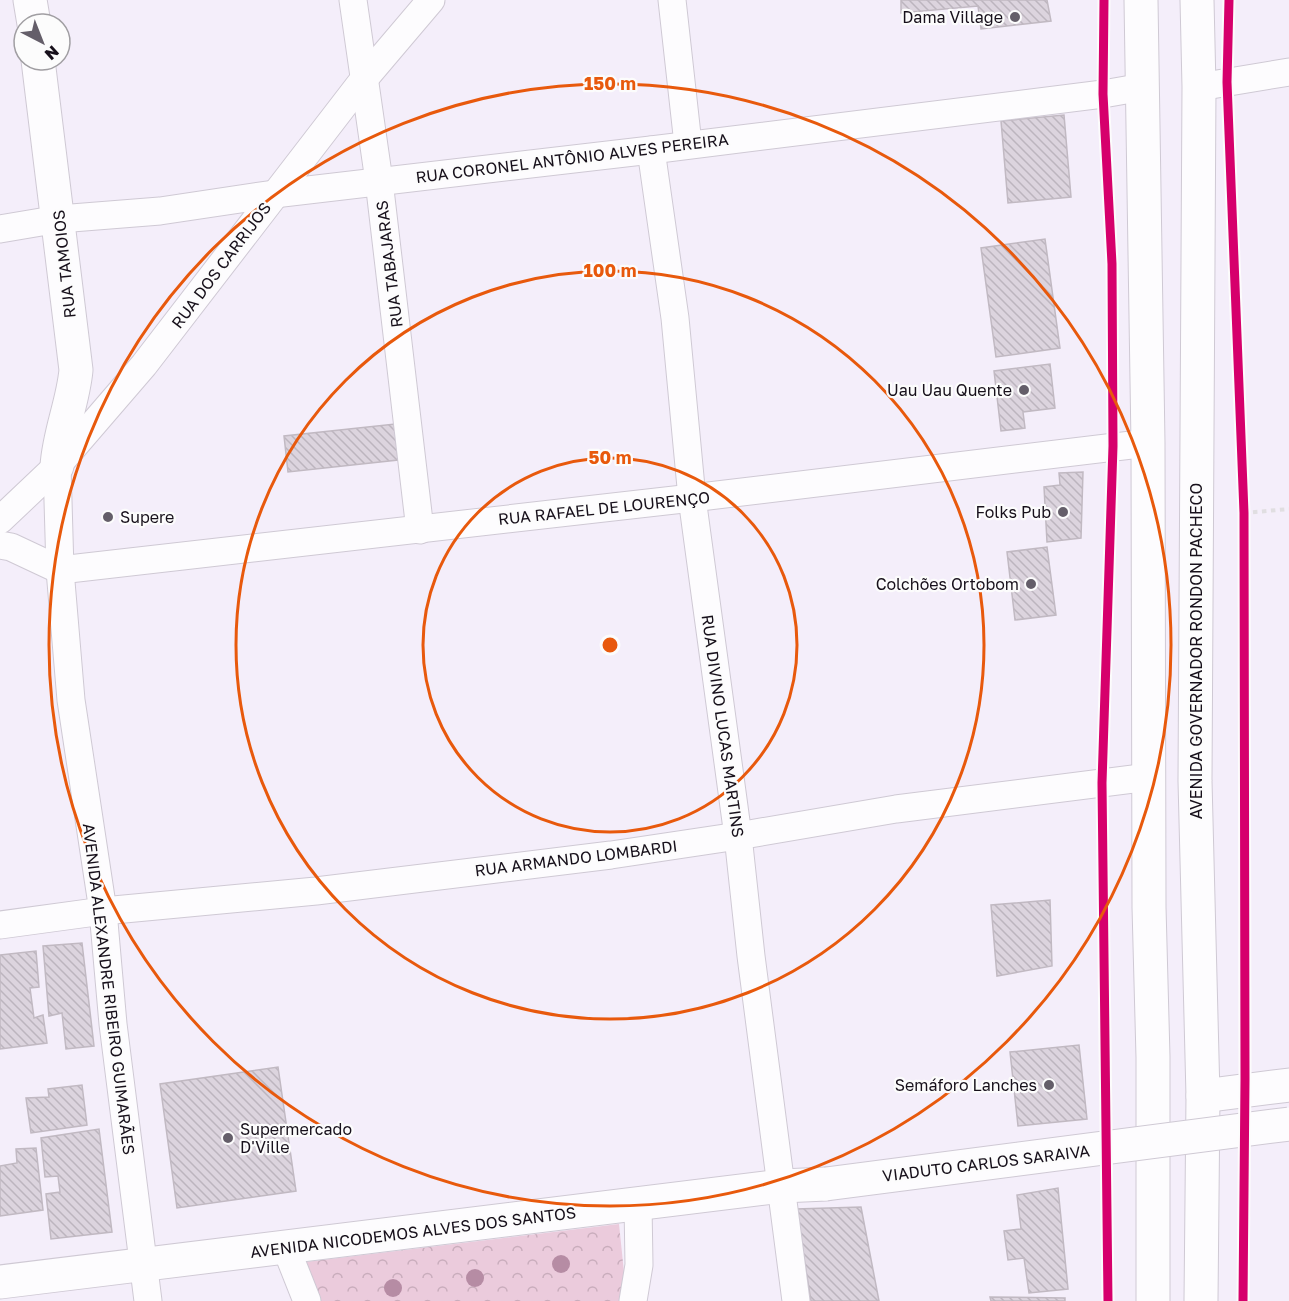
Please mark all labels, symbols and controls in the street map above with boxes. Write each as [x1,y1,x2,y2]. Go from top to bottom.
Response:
place label: Dama Village [902,7,1003,27]
marker: Dama Village [1008,10,1022,24]
north arrow [12,12,72,72]
text: N [41,42,63,65]
text: 150 m [584,72,636,94]
street label: RUA CORONEL ANTÔNIO ALVES PEREIRA [414,129,730,187]
street label: RUA DOS CARRIJOS [167,198,275,332]
street label: RUA TABAJARAS [371,199,407,329]
street label: RUA TAMOIOS [48,209,80,319]
text: 100 m [584,259,636,281]
place label: Uau Uau Quente [887,380,1012,400]
marker: Uau Uau Quente [1017,383,1031,397]
text: 50 m [589,446,631,468]
street label: AVENIDA GOVERNADOR RONDON PACHECO [1186,483,1206,819]
street label: RUA RAFAEL DE LOURENÇO [497,487,711,529]
place label: Folks Pub [975,502,1051,522]
marker: Folks Pub [1056,505,1070,519]
place label: Supere [120,507,174,527]
marker: Supere [101,510,115,524]
place label: Colchões Ortobom [876,574,1019,594]
marker: Colchões Ortobom [1024,577,1038,591]
street label: RUA DIVINO LUCAS MARTINS [697,613,749,839]
centre of rings [600,635,620,655]
street label: AVENIDA ALEXANDRE RIBEIRO GUIMARÃES [79,822,139,1156]
street label: RUA ARMANDO LOMBARDI [473,836,679,880]
place label: Semáforo Lanches [895,1075,1037,1095]
marker: Semáforo Lanches [1042,1078,1056,1092]
place label: Supermercado D'Ville [240,1119,352,1157]
marker: Supermercado D'Ville [221,1131,235,1145]
street label: VIADUTO CARLOS SARAIVA [881,1140,1091,1186]
street label: AVENIDA NICODEMOS ALVES DOS SANTOS [249,1202,577,1262]

